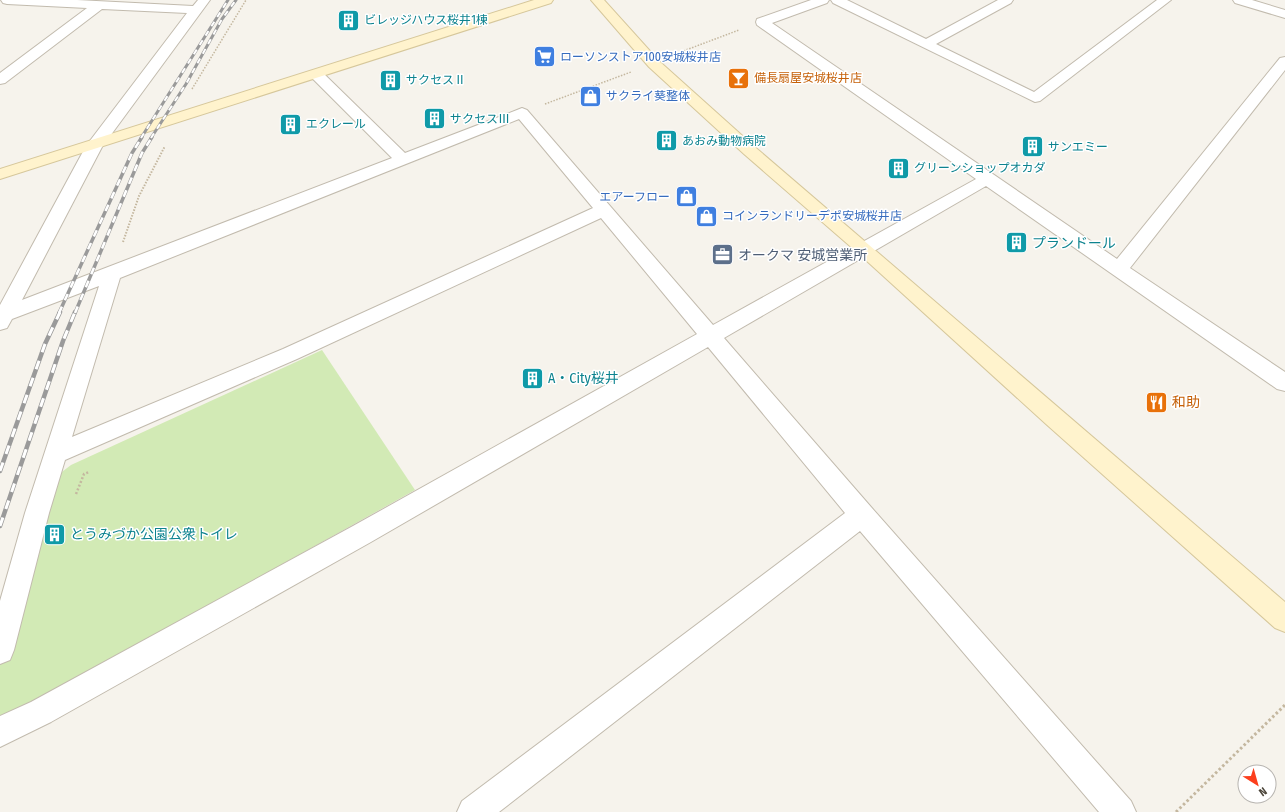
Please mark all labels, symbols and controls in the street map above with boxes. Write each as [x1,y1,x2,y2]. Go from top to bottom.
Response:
building icon: ビレッジハウス桜井1棟 [336,7,362,33]
place label: ビレッジハウス桜井1棟 [364,13,488,27]
supermarket icon: ローソンストア100安城桜井店 [531,44,557,70]
place label: ローソンストア100安城桜井店 [560,50,721,64]
bar icon: 備長扇屋安城桜井店 [725,65,751,91]
building icon: サクセスⅡ [378,67,404,93]
place label: 備長扇屋安城桜井店 [754,71,862,85]
place label: サクセスⅡ [406,73,466,87]
shop icon: サクライ葵整体 [578,83,604,109]
place label: サクライ葵整体 [606,89,690,103]
building icon: サクセスⅢ [421,106,447,132]
building icon: エクレール [278,111,304,137]
place label: サクセスⅢ [450,112,510,126]
place label: エクレール [306,117,366,131]
building icon: あおみ動物病院 [654,128,680,154]
place label: あおみ動物病院 [682,134,766,148]
building icon: サンエミー [1020,134,1046,160]
place label: サンエミー [1048,140,1108,154]
building icon: グリーンショップオカダ [885,155,911,181]
place label: グリーンショップオカダ [914,161,1045,175]
shop icon: エアーフロー [673,184,699,210]
place label: エアーフロー [599,190,670,204]
shop icon: コインランドリーデポ安城桜井店 [694,203,720,229]
place label: コインランドリーデポ安城桜井店 [722,209,902,223]
building icon: プランドール [1003,230,1029,256]
place label: プランドール [1032,235,1116,252]
office icon: オークマ 安城営業所 [710,242,736,268]
place label: オークマ 安城営業所 [738,247,867,264]
building icon: A・City桜井 [519,365,545,391]
place label: A・City桜井 [548,370,619,387]
restaurant icon: 和助 [1143,389,1169,415]
place label: 和助 [1172,394,1200,411]
building icon: とうみづか公園公衆トイレ [42,521,68,547]
place label: とうみづか公園公衆トイレ [70,526,238,543]
north arrow [1237,764,1277,804]
text: N [1256,784,1269,799]

